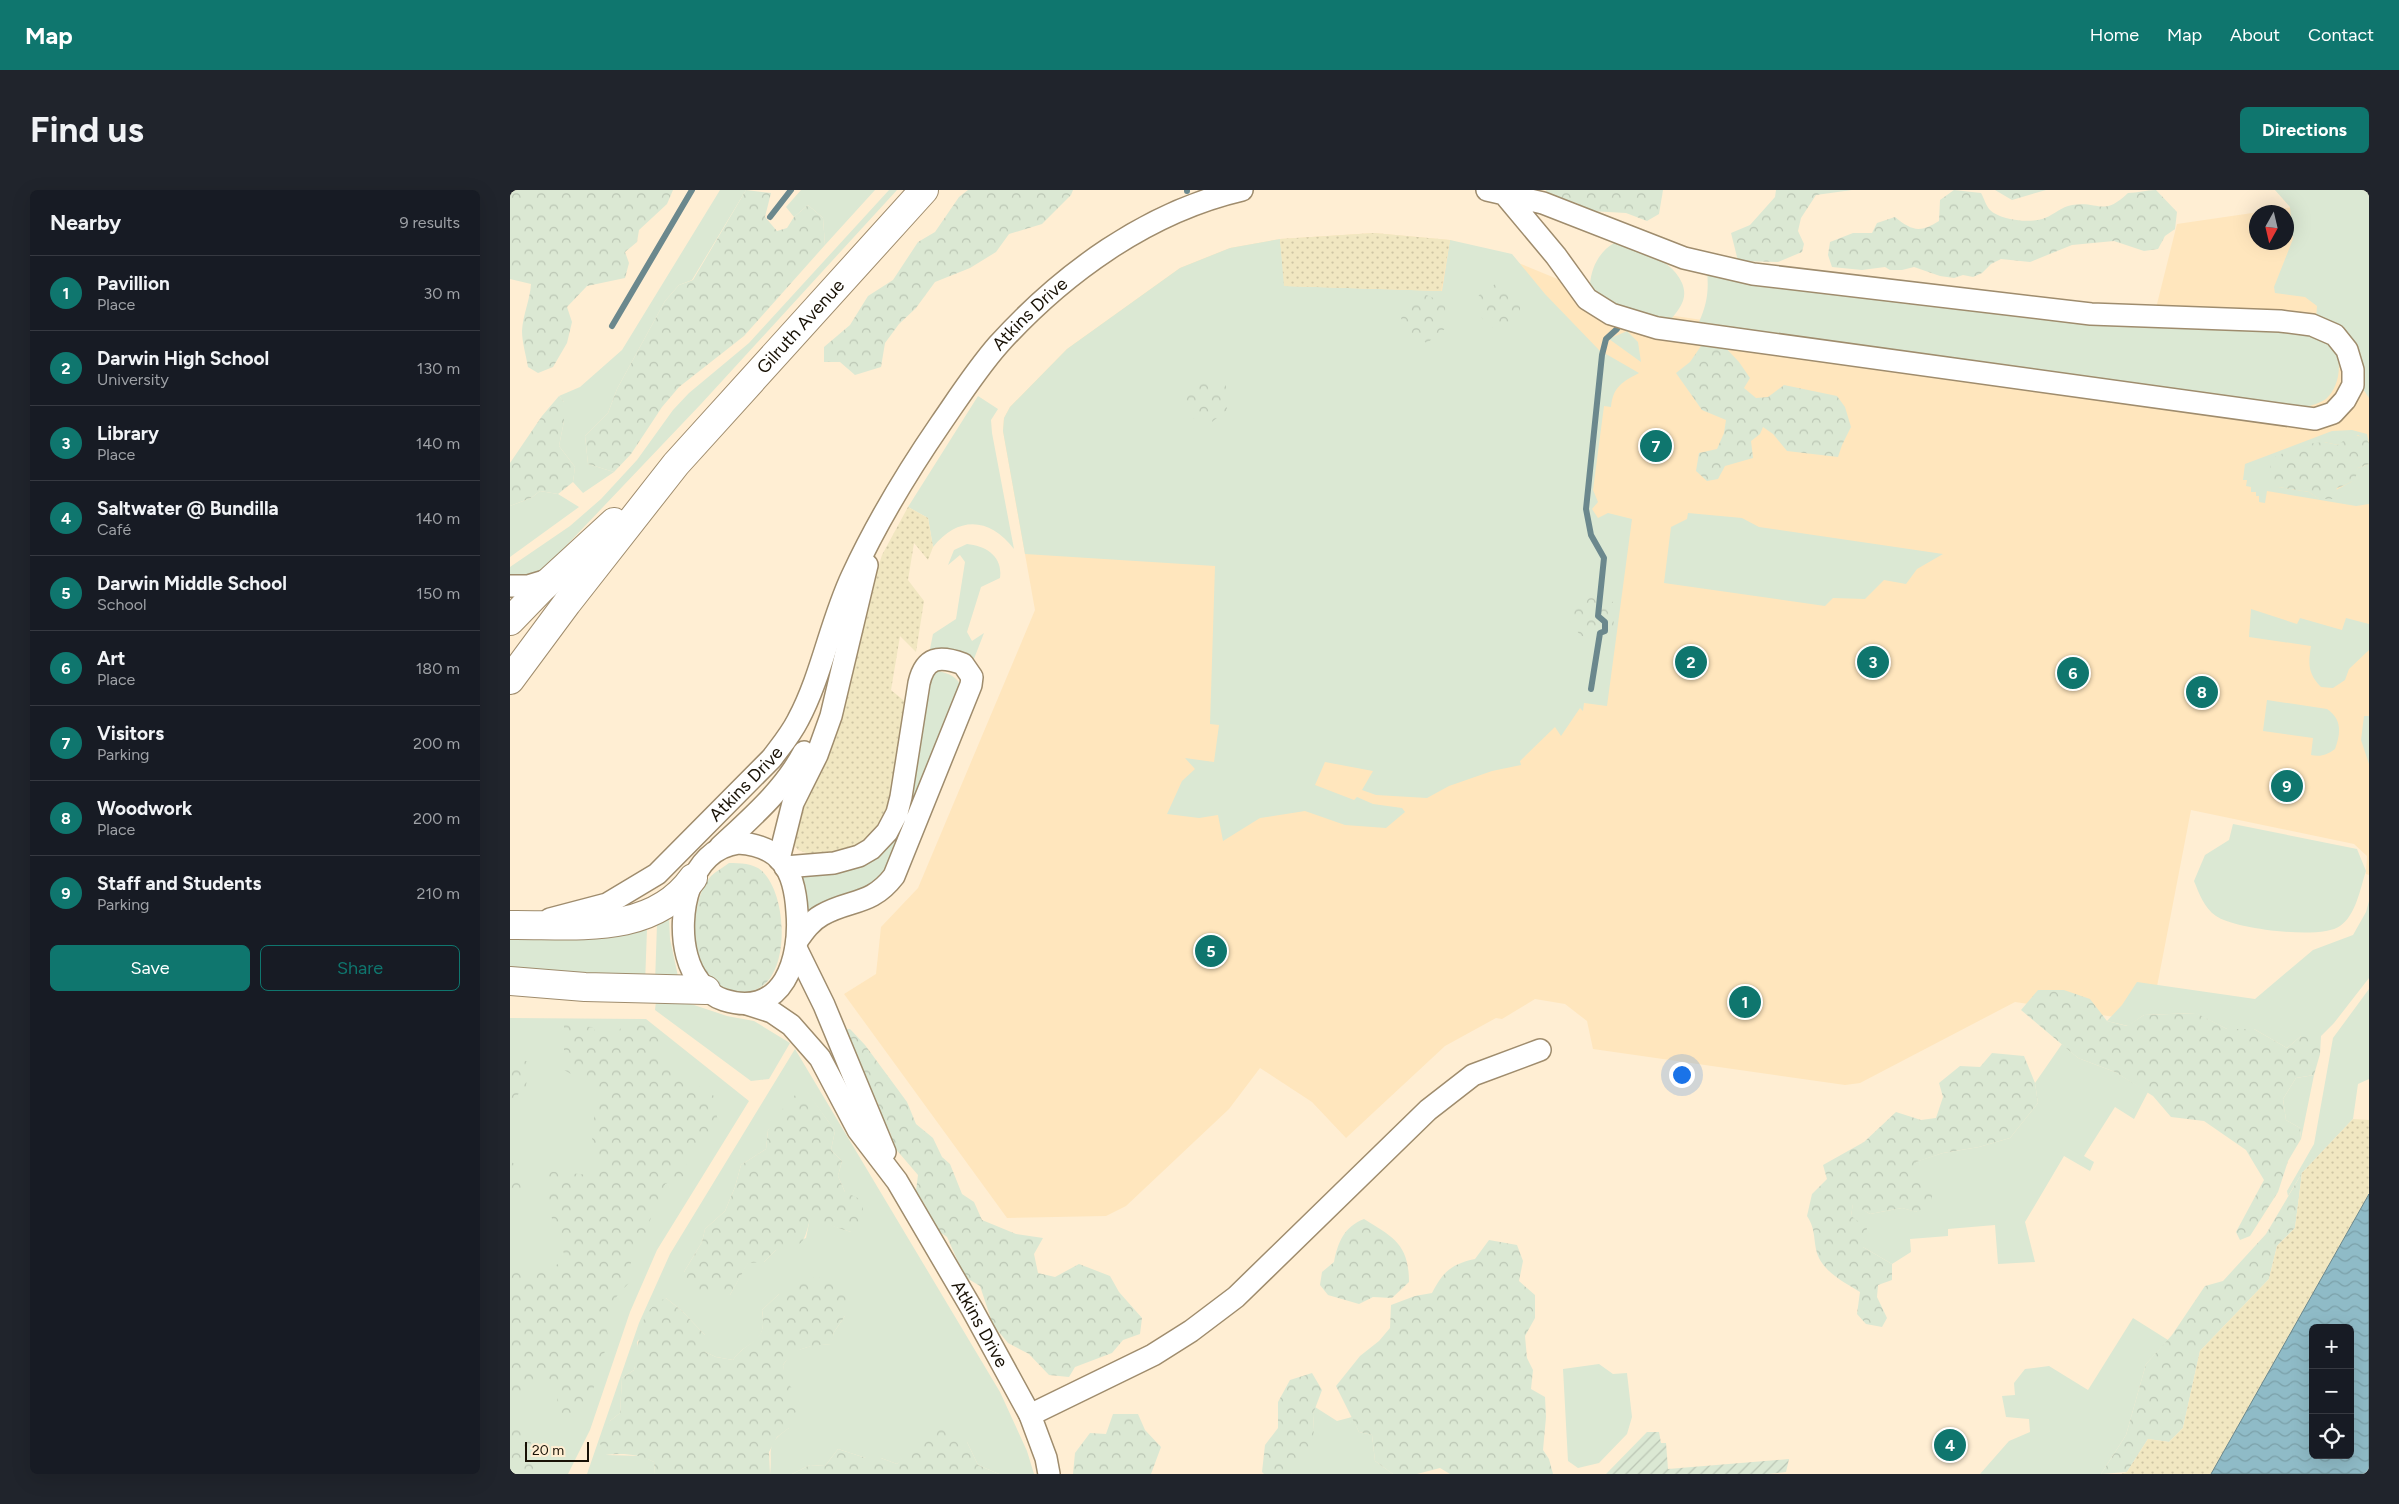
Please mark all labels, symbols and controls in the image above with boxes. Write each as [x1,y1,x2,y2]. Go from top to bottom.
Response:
text: Map [25,21,73,50]
text: Home [2090,24,2139,46]
text: Map [2167,24,2202,46]
text: About [2230,24,2280,46]
text: Contact [2308,24,2374,46]
button: Directions [2240,107,2369,153]
text: Find us [30,109,144,151]
north arrow [2249,205,2294,250]
text: Nearby [50,210,121,235]
text: 9 results [399,213,460,232]
text: Pavillion [97,272,170,295]
street label: Atkins Drive [987,272,1072,355]
street label: Gilruth Avenue [752,274,849,378]
text: 1 [63,284,69,303]
text: 30 m [423,284,460,303]
text: Place [97,295,135,314]
text: Darwin High School [97,347,269,370]
text: 2 [61,359,71,378]
text: 130 m [417,359,460,378]
text: University [97,370,169,389]
text: Library [97,422,159,445]
pin: 7 [1640,427,1672,465]
text: 3 [62,434,70,453]
text: 140 m [416,434,460,453]
text: Place [97,445,135,464]
text: Saltwater @ Bundilla [97,497,279,520]
text: 4 [61,509,71,528]
text: 140 m [416,509,460,528]
text: Café [97,520,131,539]
text: Darwin Middle School [97,572,287,595]
text: 5 [61,584,71,603]
text: 150 m [416,584,460,603]
text: School [97,595,147,614]
pin: 2 [1675,643,1707,681]
pin: 3 [1857,643,1889,681]
text: Art [97,647,125,670]
pin: 6 [2057,654,2089,692]
text: 6 [61,659,71,678]
text: 180 m [416,659,460,678]
text: Place [97,670,135,689]
pin: 8 [2186,673,2218,711]
text: Visitors [97,722,164,745]
text: 7 [62,734,70,753]
text: 200 m [413,734,460,753]
street label: Atkins Drive [704,742,788,826]
text: Parking [97,745,149,764]
pin: 9 [2271,767,2303,805]
text: Woodwork [97,797,192,820]
text: 8 [61,809,71,828]
text: 200 m [413,809,460,828]
text: Place [97,820,135,839]
text: Staff and Students [97,872,261,895]
text: 9 [61,884,71,903]
text: 210 m [417,884,460,903]
text: Parking [97,895,149,914]
pin: 5 [1195,932,1227,970]
button: Save [50,945,250,991]
button: Share [260,945,460,991]
pin: 1 [1729,983,1761,1021]
your location [1669,1062,1695,1088]
street label: Atkins Drive [947,1276,1013,1372]
map controls [2309,1324,2354,1459]
button: + [2309,1324,2354,1369]
button: − [2309,1369,2354,1414]
button: locate [2309,1414,2354,1459]
pin: 4 [1934,1426,1966,1464]
scale bar [525,1439,589,1462]
text: 20 m [532,1442,564,1459]

